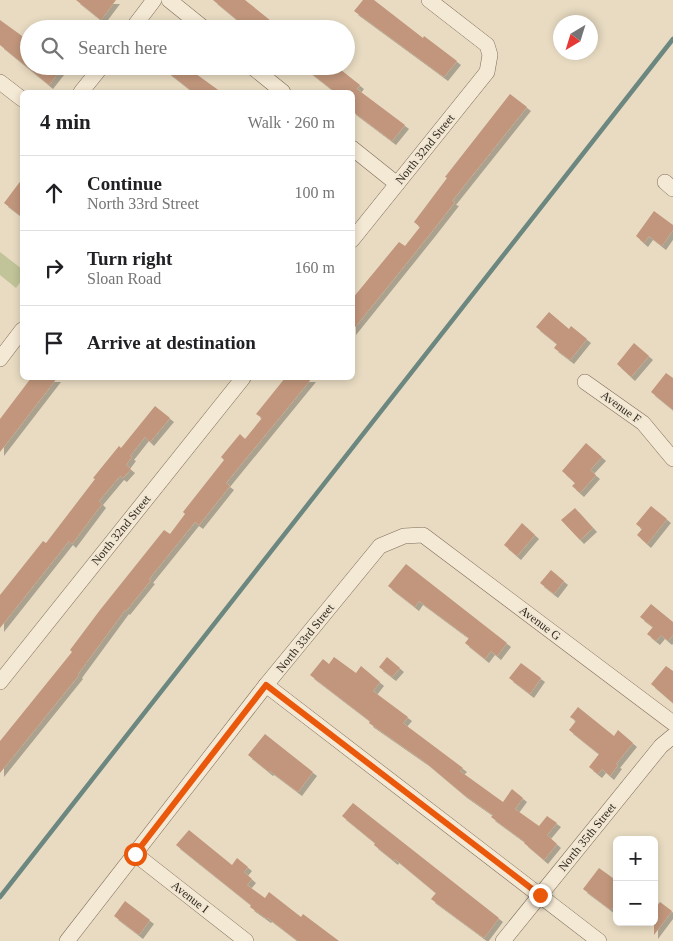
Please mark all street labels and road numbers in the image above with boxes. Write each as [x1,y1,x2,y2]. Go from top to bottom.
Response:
street label: North 32nd Street [392,111,458,187]
street label: Avenue F [598,388,644,426]
street label: North 32nd Street [88,492,154,568]
street label: North 33rd Street [273,600,337,675]
street label: Avenue G [517,603,564,643]
street label: North 35th Street [555,800,619,874]
street label: Avenue I [169,878,211,916]

